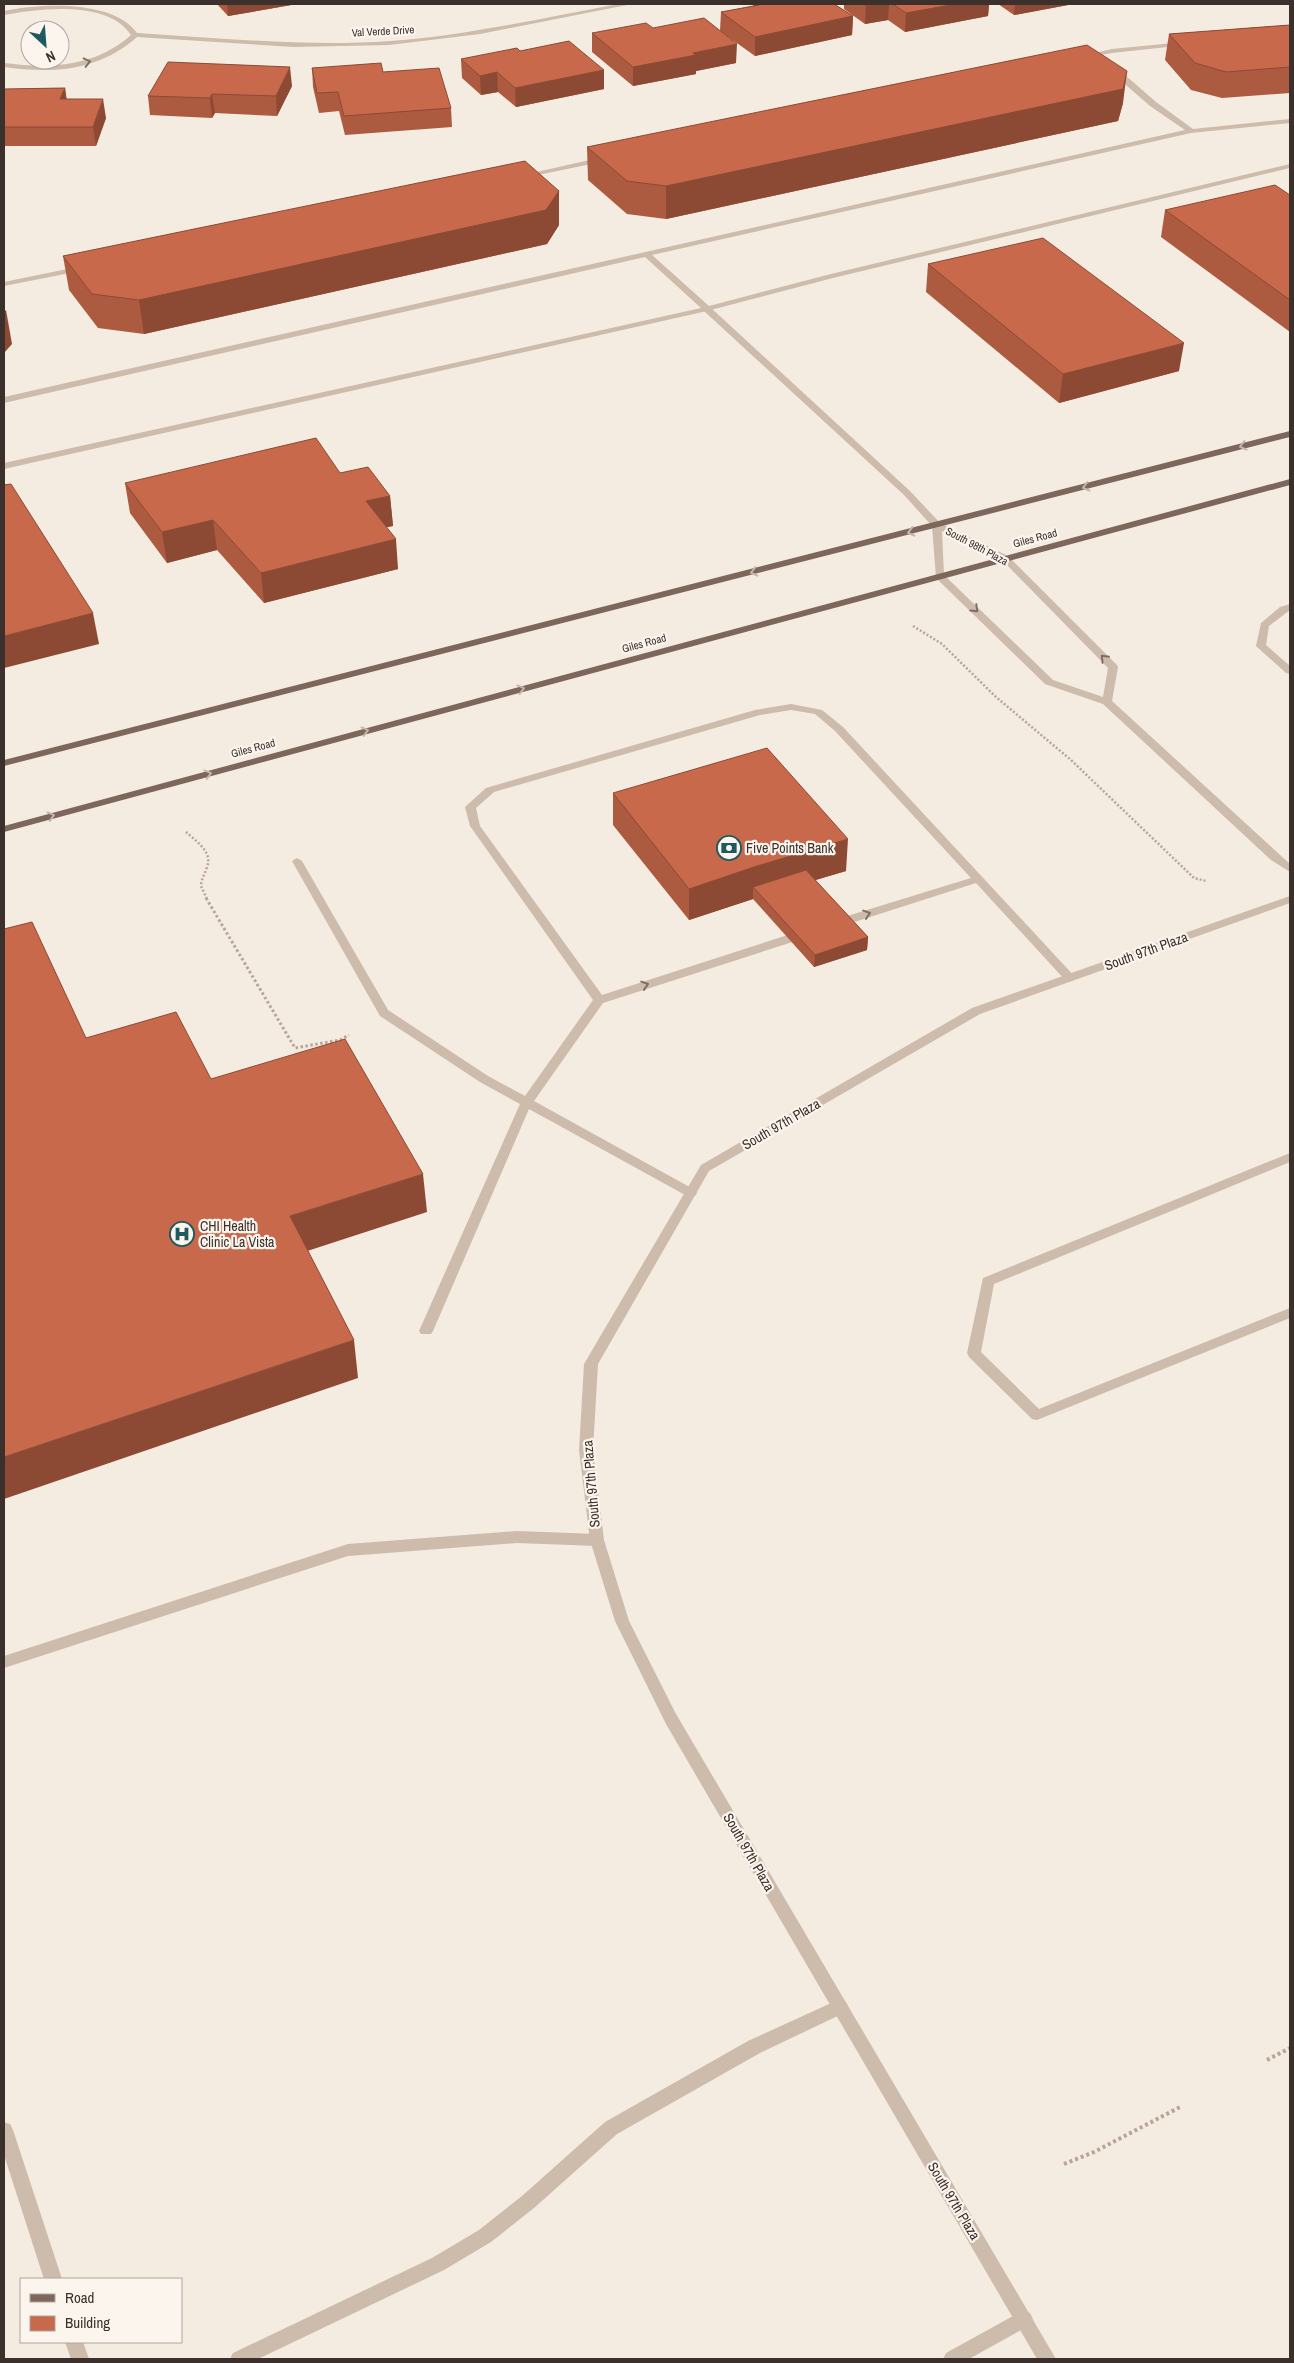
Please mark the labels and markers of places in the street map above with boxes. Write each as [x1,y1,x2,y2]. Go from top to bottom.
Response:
bank icon: Five Points Bank [716,835,742,861]
place label: Five Points Bank [746,839,834,857]
place label: CHI Health Clinic La Vista [200,1217,275,1251]
hospital icon: CHI Health Clinic La Vista [169,1221,195,1247]

